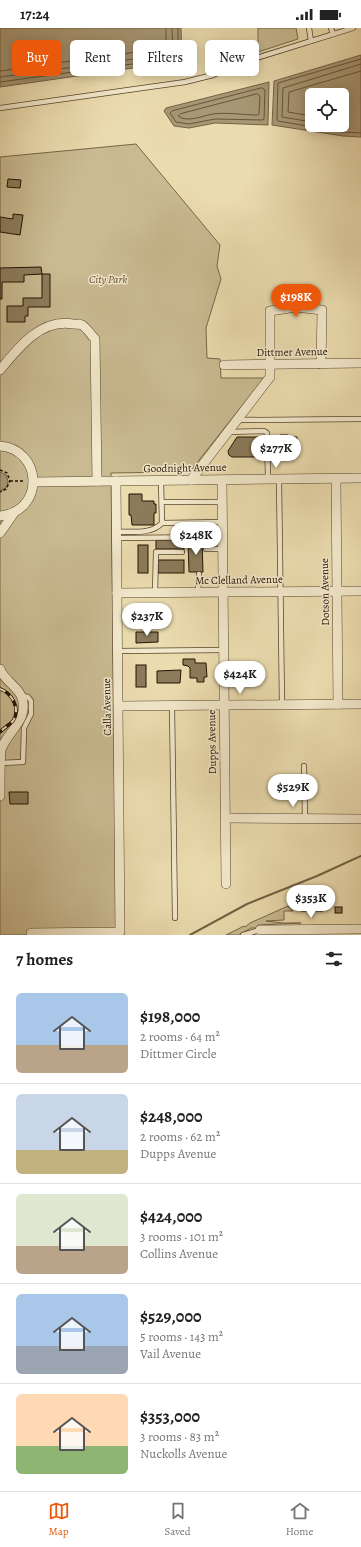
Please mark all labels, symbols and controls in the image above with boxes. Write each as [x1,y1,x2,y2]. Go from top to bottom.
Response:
text: 17:24 [20,4,50,24]
chip: Buy [12,40,62,76]
chip: Rent [70,40,125,76]
chip: Filters [133,40,197,76]
chip: New [205,40,259,76]
map controls [305,88,349,132]
button: locate [305,88,349,132]
park label: City Park [89,272,127,287]
pin: $198K [268,284,324,318]
text: $198K [280,288,312,305]
street label: Dittmer Avenue [256,344,328,360]
pin: $277K [248,435,304,469]
text: $277K [260,439,292,456]
street label: Goodnight Avenue [143,460,227,476]
pin: $248K [168,522,224,556]
text: $248K [179,526,213,543]
street label: Dotson Avenue [317,558,333,626]
street label: Mc Clelland Avenue [195,572,283,588]
pin: $237K [119,603,175,637]
text: $237K [131,607,163,624]
pin: $424K [212,661,268,695]
text: $424K [223,665,257,682]
street label: Calla Avenue [99,678,115,736]
street label: Dupps Avenue [204,709,220,774]
pin: $529K [265,774,321,808]
text: $529K [277,778,309,795]
pin: $353K [283,885,339,919]
text: $353K [295,889,327,906]
text: 7 homes [16,948,73,971]
icon: filters [323,948,345,970]
text: $198,000 [140,1005,200,1028]
icon: home [48,1009,96,1057]
text: 2 rooms · 64 m² [140,1028,220,1045]
text: Dittmer Circle [140,1045,216,1062]
text: $248,000 [140,1105,203,1128]
icon: home [48,1110,96,1158]
text: 2 rooms · 62 m² [140,1128,220,1145]
text: Dupps Avenue [140,1145,216,1162]
text: $424,000 [140,1205,202,1228]
icon: home [48,1210,96,1258]
text: 3 rooms · 101 m² [140,1228,223,1245]
text: Collins Avenue [140,1245,218,1262]
text: $529,000 [140,1305,202,1328]
icon: home [48,1310,96,1358]
text: 5 rooms · 143 m² [140,1328,223,1345]
text: Vail Avenue [140,1345,201,1362]
text: $353,000 [140,1405,200,1428]
icon: home [48,1410,96,1458]
text: 3 rooms · 83 m² [140,1428,219,1445]
text: Nuckolls Avenue [140,1445,227,1462]
tab: Map [48,1500,70,1539]
tab: Saved [165,1500,191,1539]
tab: Home [286,1500,313,1539]

